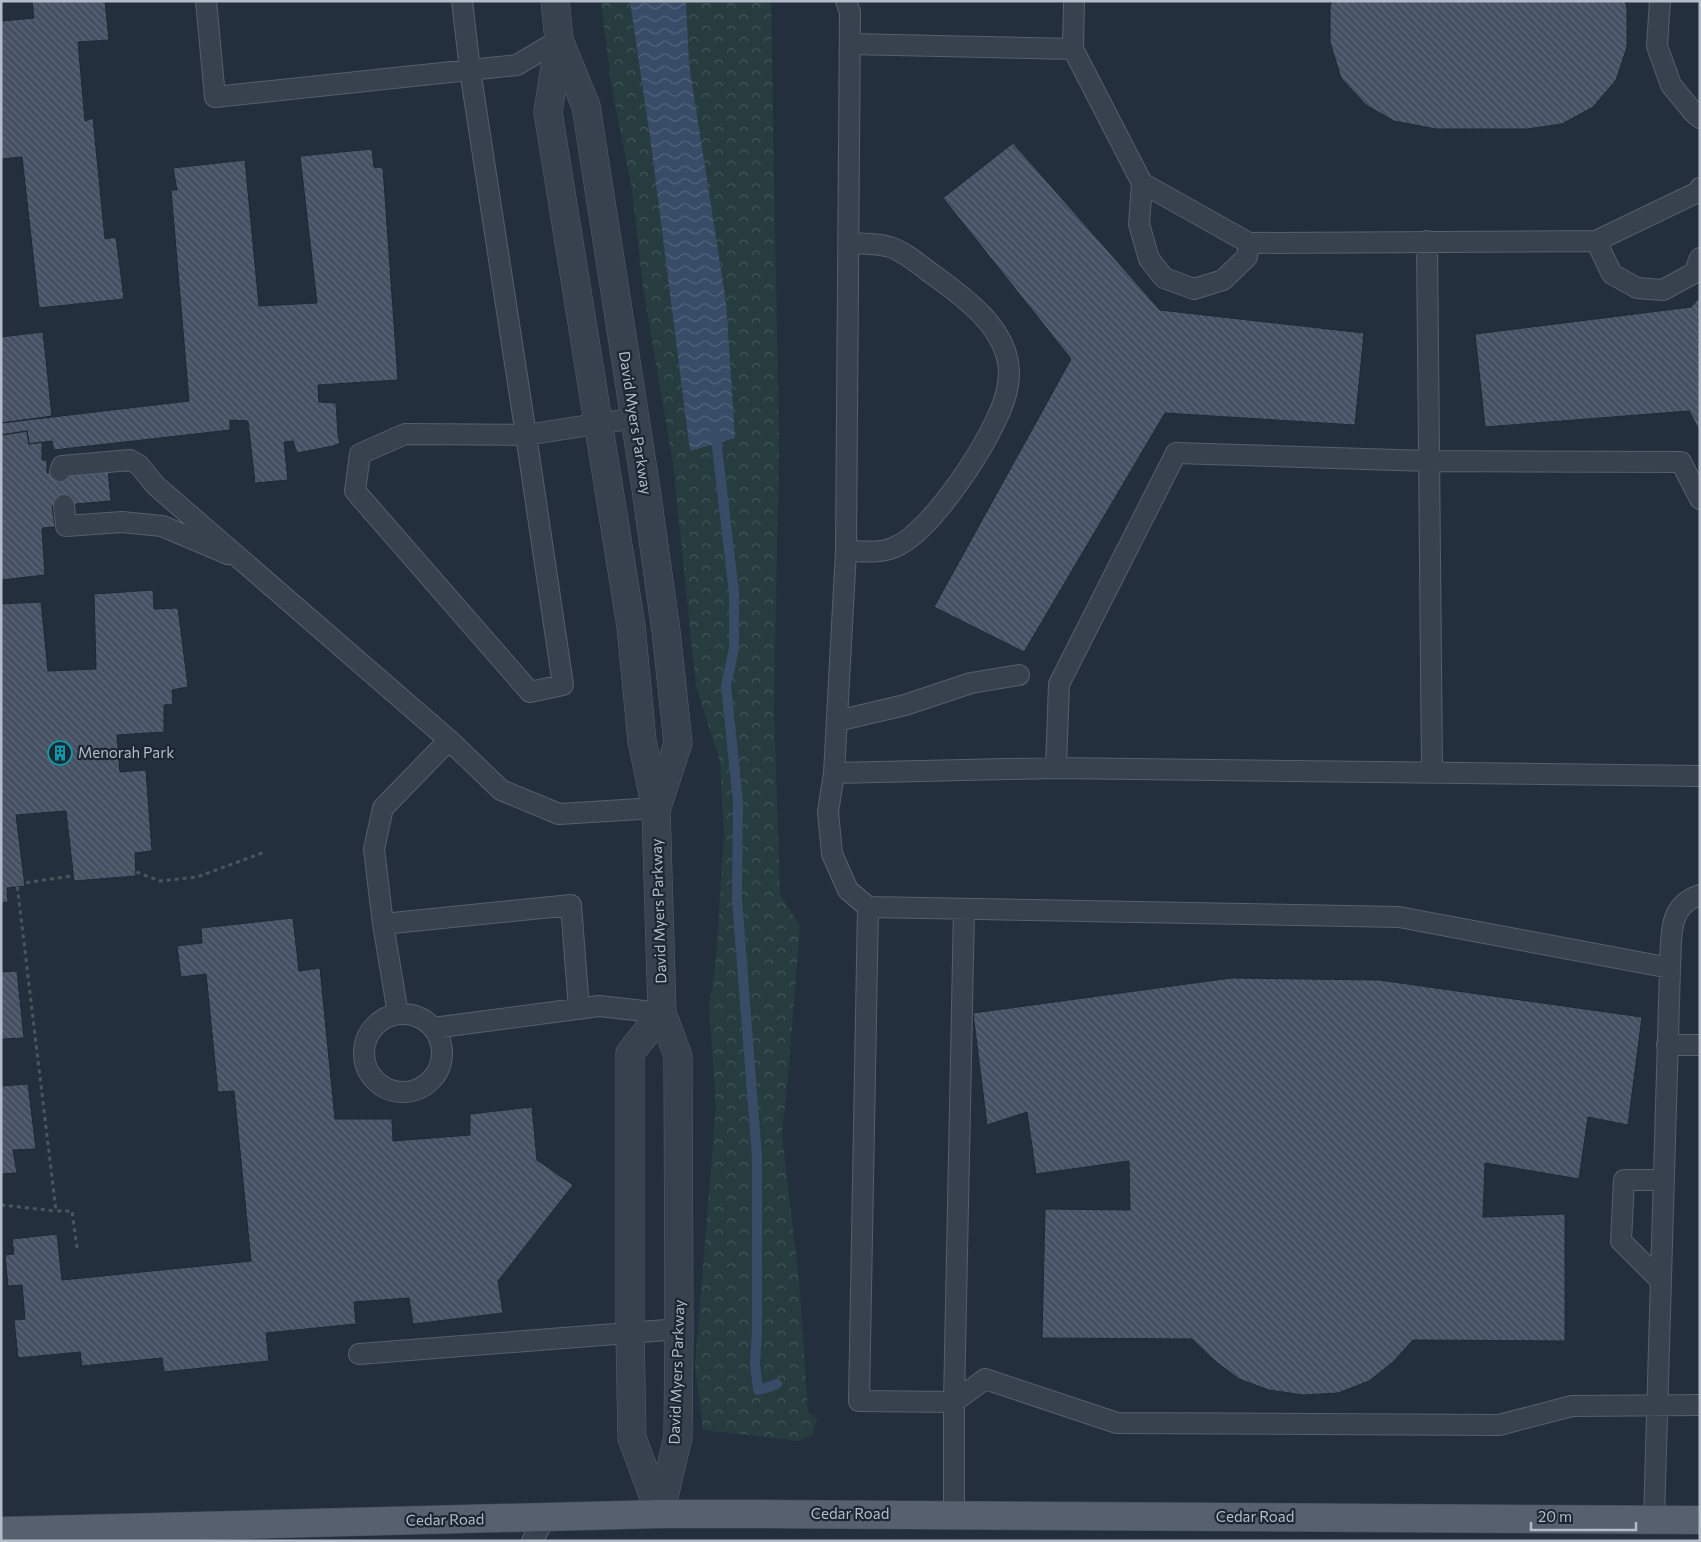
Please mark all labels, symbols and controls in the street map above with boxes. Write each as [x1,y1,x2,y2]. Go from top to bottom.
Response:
street label: David Myers Parkway [616,350,656,496]
building icon: Menorah Park [47,740,73,766]
place label: Menorah Park [78,743,174,761]
street label: David Myers Parkway [646,838,670,984]
street label: David Myers Parkway [664,1299,688,1445]
scale bar [1531,1500,1636,1532]
street label: Cedar Road [811,1504,889,1522]
street label: Cedar Road [1216,1507,1294,1525]
text: 20 m [1538,1507,1572,1525]
street label: Cedar Road [406,1509,484,1529]

